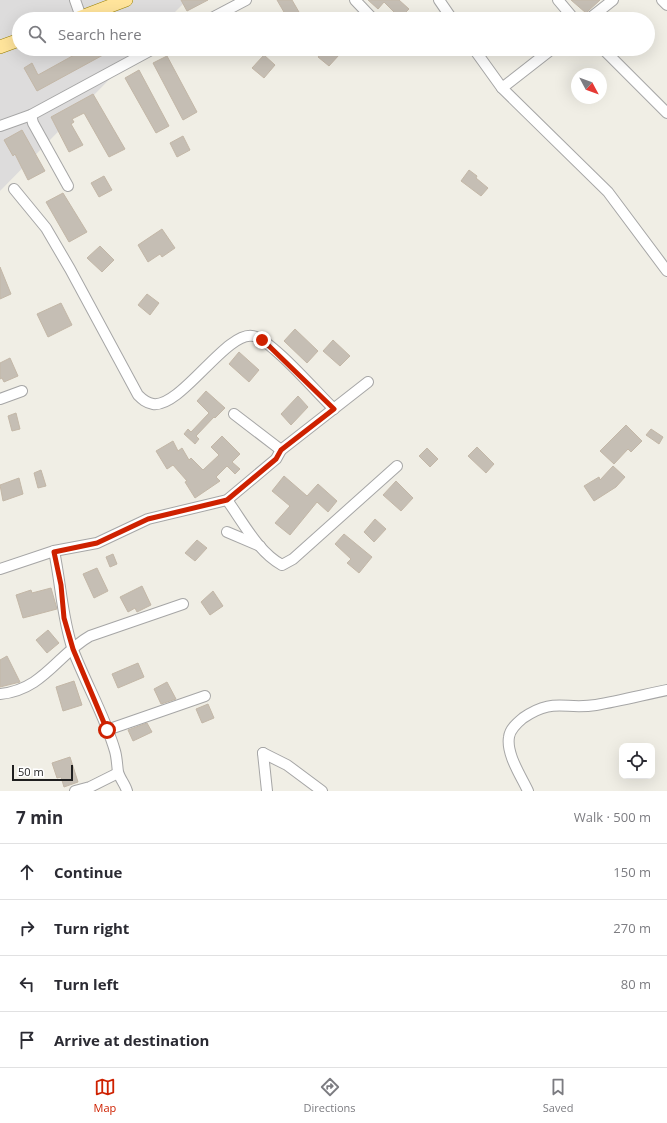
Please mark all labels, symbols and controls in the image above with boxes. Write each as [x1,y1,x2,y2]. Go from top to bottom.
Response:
search box [12,12,655,56]
icon: search [26,23,48,45]
text: Search here [58,24,142,44]
north arrow [571,68,607,104]
route end [253,331,271,349]
route start [98,721,116,739]
map controls [619,743,655,779]
button: locate [619,743,655,779]
scale bar [12,763,73,782]
text: 50 m [18,764,44,779]
text: 7 min [16,806,63,829]
text: Walk · 500 m [574,808,651,826]
icon: ahead [16,861,38,883]
text: Continue [54,862,122,882]
text: 150 m [613,863,651,881]
icon: right [16,917,38,939]
text: Turn right [54,918,129,938]
text: 270 m [613,919,651,937]
icon: left [16,973,38,995]
text: Turn left [54,974,119,994]
text: 80 m [621,975,651,993]
icon: arrive [16,1029,38,1051]
text: Arrive at destination [54,1030,209,1050]
tab: Map [94,1076,116,1115]
tab: Directions [304,1076,356,1115]
tab: Saved [543,1076,573,1115]

